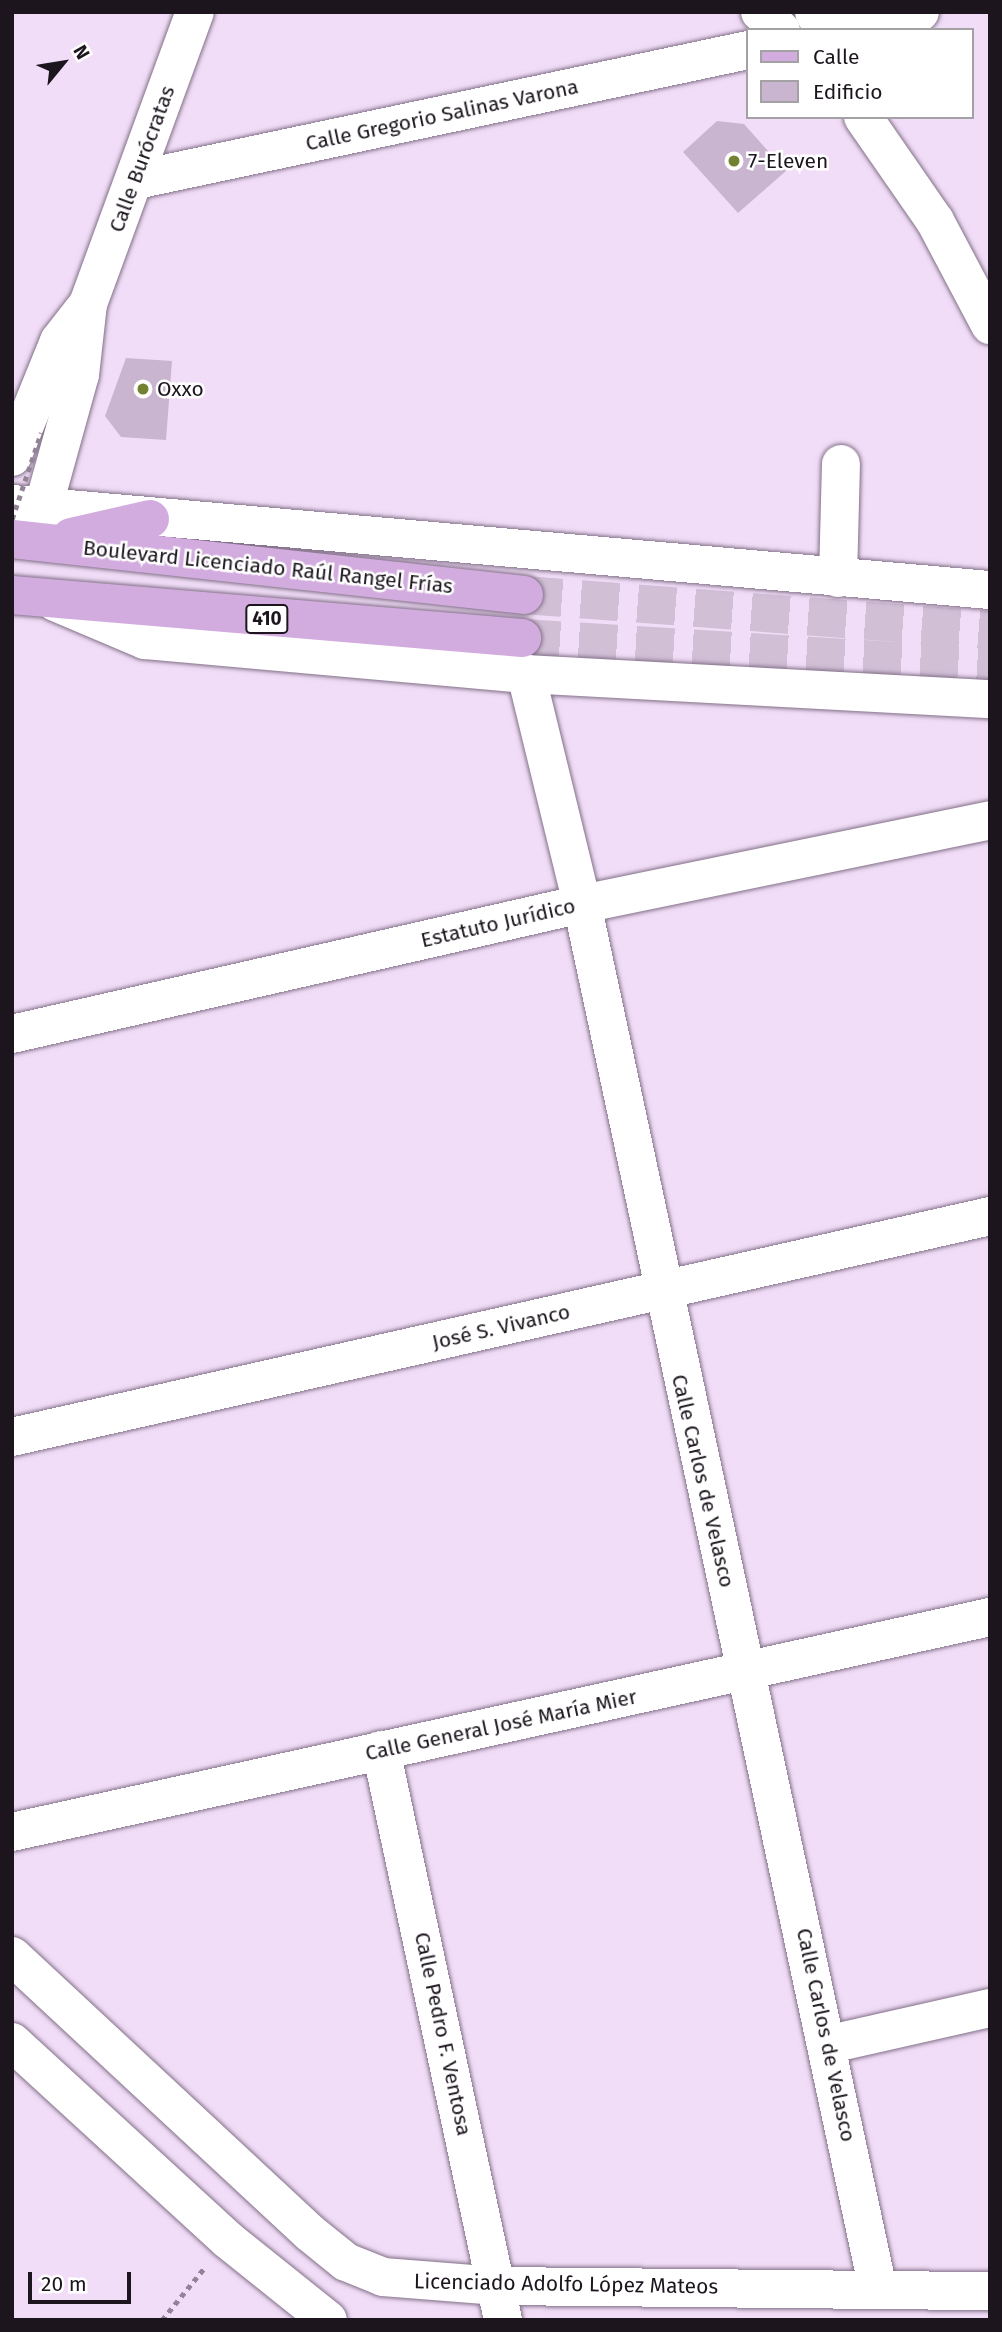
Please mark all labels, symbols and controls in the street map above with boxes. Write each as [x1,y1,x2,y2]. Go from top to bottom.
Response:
north arrow [28,28,98,98]
legend [746,28,974,119]
text: N [69,41,95,63]
text: Calle [813,44,859,70]
street label: Calle Gregorio Salinas Varona [303,74,581,156]
text: Edificio [813,79,883,105]
street label: Calle Burócratas [104,82,180,236]
place label: 7-Eleven [748,148,828,174]
marker: 7-Eleven [726,153,742,169]
place label: Oxxo [157,376,204,402]
marker: Oxxo [135,381,151,397]
street label: Boulevard Licenciado Raúl Rangel Frías [82,535,454,599]
road number: 410 [244,604,290,634]
street label: Estatuto Jurídico [418,893,578,953]
street label: José S. Vivanco [430,1299,572,1355]
street label: Calle Carlos de Velasco [666,1372,740,1590]
street label: Calle General José María Mier [363,1684,639,1766]
street label: Calle Carlos de Velasco [791,1926,861,2144]
street label: Calle Pedro F. Ventosa [409,1930,477,2138]
scale bar [32,2258,135,2302]
street label: Licenciado Adolfo López Mateos [414,2269,718,2299]
text: 20 m [41,2271,87,2297]

